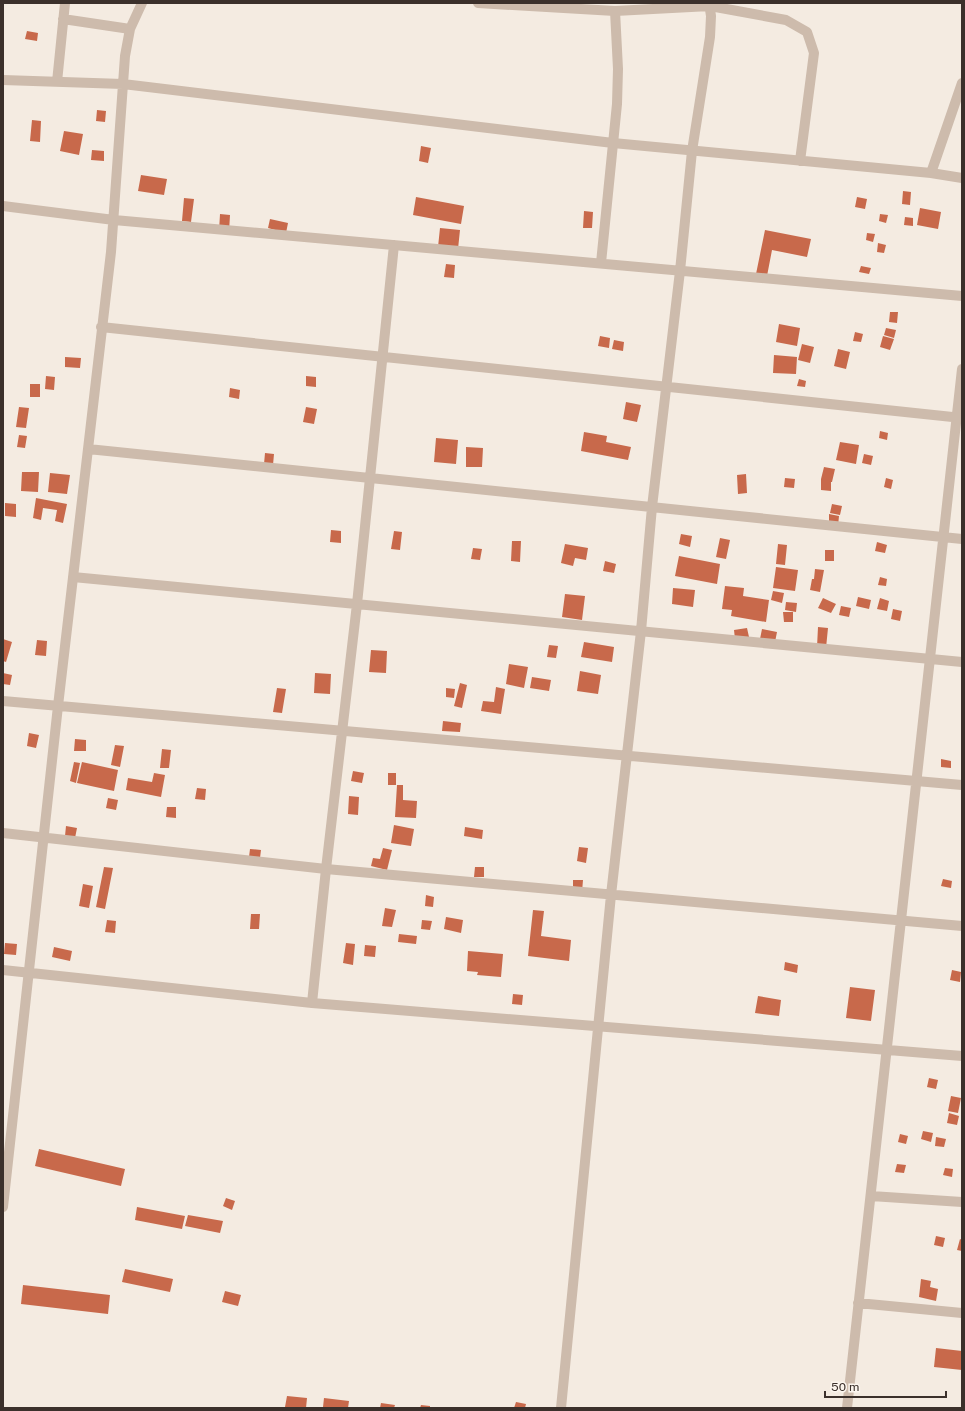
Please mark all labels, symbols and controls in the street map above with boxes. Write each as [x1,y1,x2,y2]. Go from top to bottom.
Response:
scale bar [825,1373,946,1399]
text: 50 m [831,1380,859,1394]

